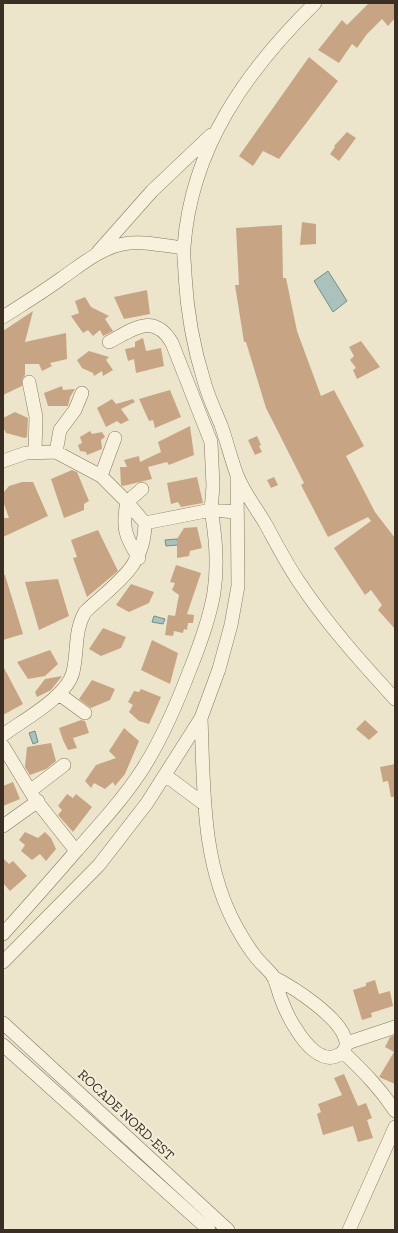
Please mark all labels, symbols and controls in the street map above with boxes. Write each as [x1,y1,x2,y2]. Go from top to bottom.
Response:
street label: ROCADE NORD-EST [74,1066,178,1164]

